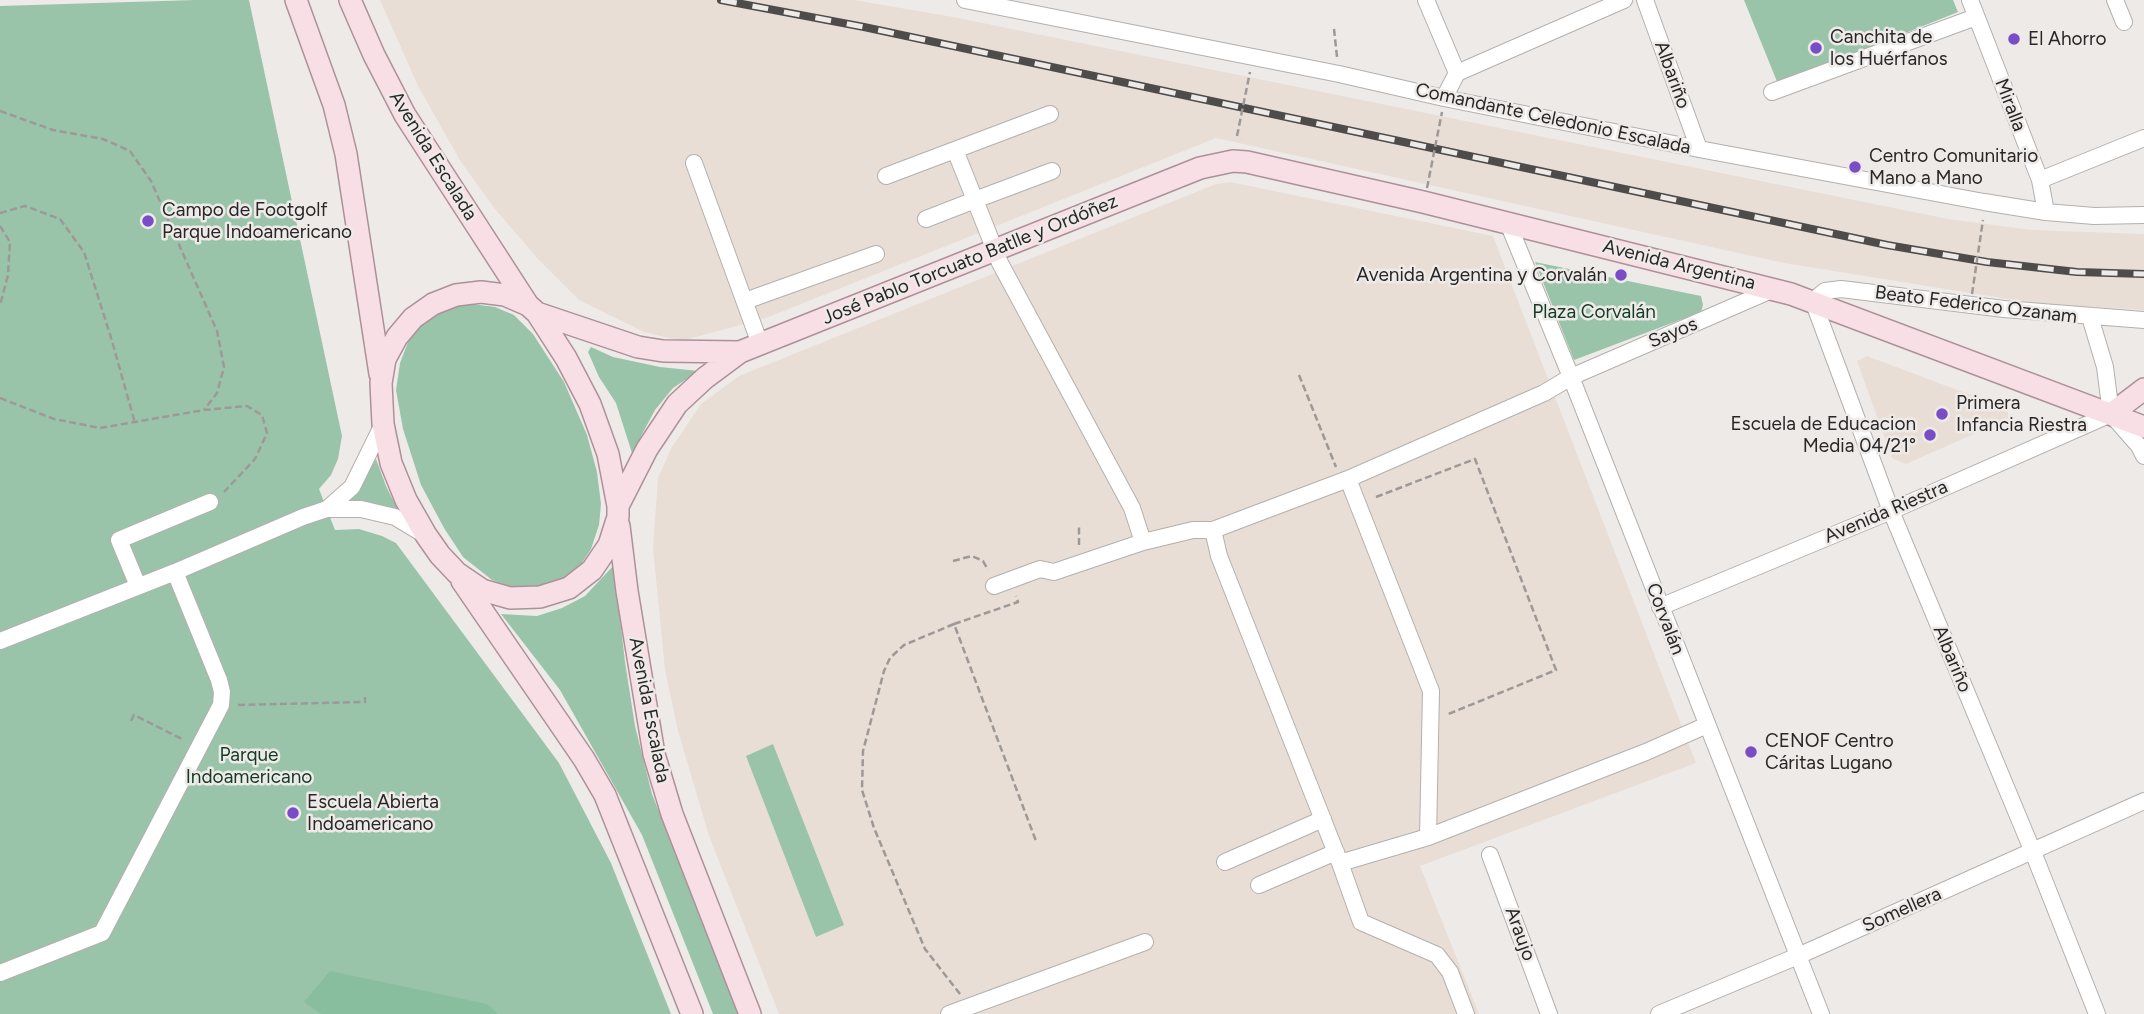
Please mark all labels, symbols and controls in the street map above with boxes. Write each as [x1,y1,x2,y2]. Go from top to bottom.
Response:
place label: Canchita de los Huérfanos [1830,26,1948,70]
place label: El Ahorro [2028,28,2106,50]
marker: El Ahorro [2006,31,2022,47]
street label: Albariño [1649,38,1695,112]
marker: Canchita de los Huérfanos [1808,40,1824,56]
street label: Miralla [1990,75,2030,135]
street label: Comandante Celedonio Escalada [1413,79,1693,159]
street label: Avenida Escalada [384,87,482,225]
place label: Centro Comunitario Mano a Mano [1869,145,2038,189]
marker: Centro Comunitario Mano a Mano [1847,159,1863,175]
street label: José Pablo Torcuato Batlle y Ordóñez [819,190,1121,330]
place label: Campo de Footgolf Parque Indoamericano [162,199,352,243]
marker: Campo de Footgolf Parque Indoamericano [140,213,156,229]
street label: Avenida Argentina [1600,235,1758,295]
place label: Avenida Argentina y Corvalán [1356,264,1607,286]
marker: Avenida Argentina y Corvalán [1613,267,1629,283]
street label: Beato Federico Ozanam [1874,281,2078,329]
park label: Plaza Corvalán [1532,301,1656,323]
street label: Sayos [1645,313,1701,353]
place label: Primera Infancia Riestra [1956,392,2087,436]
marker: Primera Infancia Riestra [1934,406,1950,422]
place label: Escuela de Educacion Media 04/21° [1731,413,1916,457]
marker: Escuela de Educacion Media 04/21° [1922,427,1938,443]
street label: Avenida Riestra [1821,476,1951,548]
street label: Corvalán [1641,580,1689,658]
street label: Albariño [1928,622,1976,696]
street label: Avenida Escalada [624,635,674,785]
place label: CENOF Centro Cáritas Lugano [1765,730,1894,774]
park label: Parque Indoamericano [186,744,312,788]
marker: CENOF Centro Cáritas Lugano [1743,744,1759,760]
place label: Escuela Abierta Indoamericano [307,791,439,835]
marker: Escuela Abierta Indoamericano [285,805,301,821]
street label: Somellera [1859,882,1945,938]
street label: Araujo [1500,904,1540,964]

